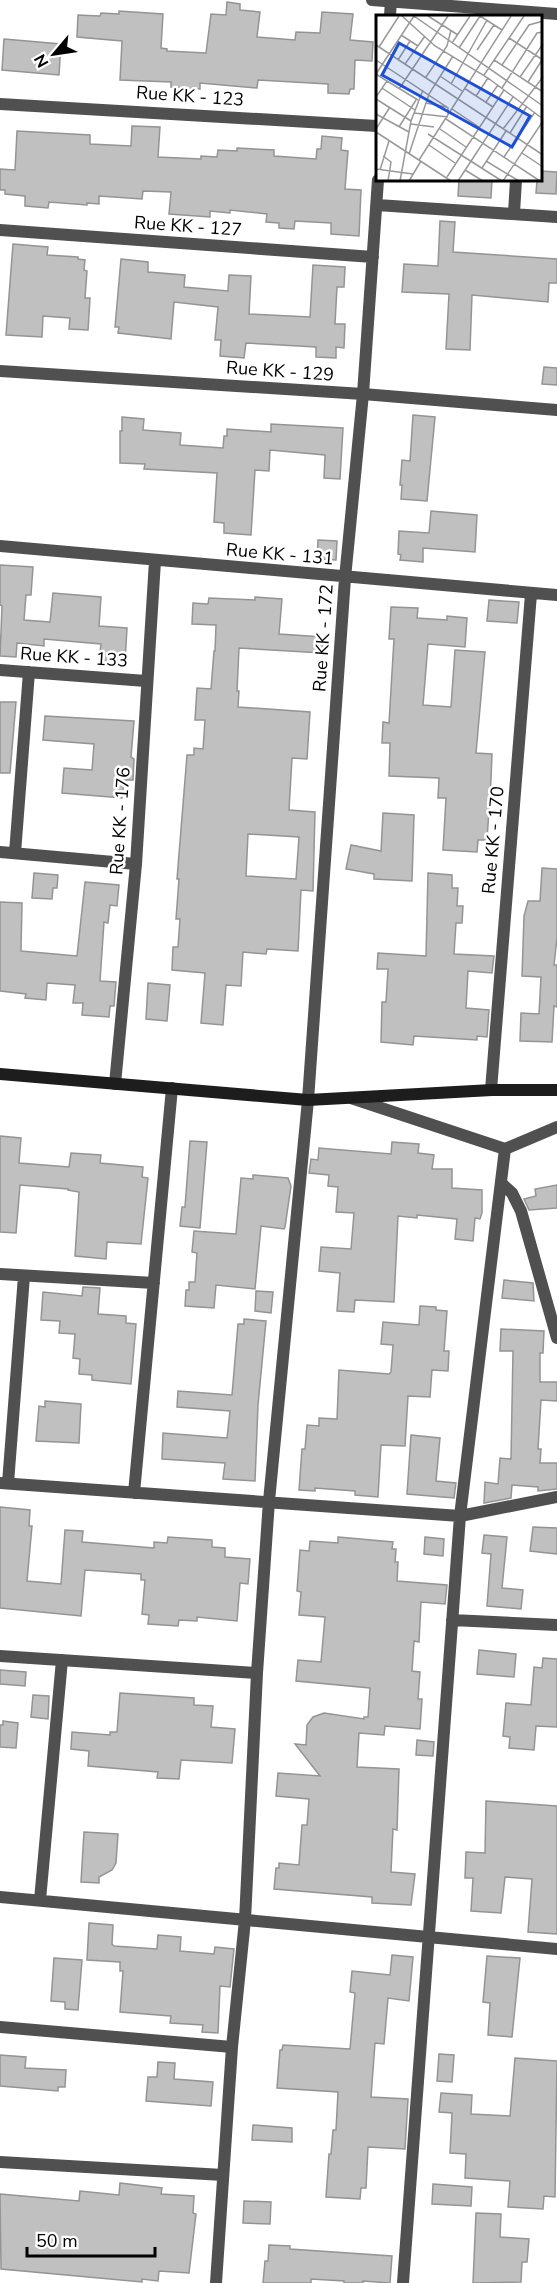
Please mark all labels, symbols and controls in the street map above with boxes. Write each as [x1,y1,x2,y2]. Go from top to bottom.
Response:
inset map [376,15,542,182]
north arrow [24,24,84,84]
text: N [29,50,54,71]
street label: Rue KK - 123 [135,80,245,112]
street label: Rue KK - 127 [133,210,243,242]
street label: Rue KK - 129 [225,355,335,387]
street label: Rue KK - 131 [225,537,335,571]
street label: Rue KK - 172 [307,583,339,693]
street label: Rue KK - 133 [19,641,129,673]
street label: Rue KK - 176 [104,766,136,876]
street label: Rue KK - 170 [476,785,510,895]
scale bar [27,2220,154,2258]
text: 50 m [36,2229,78,2253]

